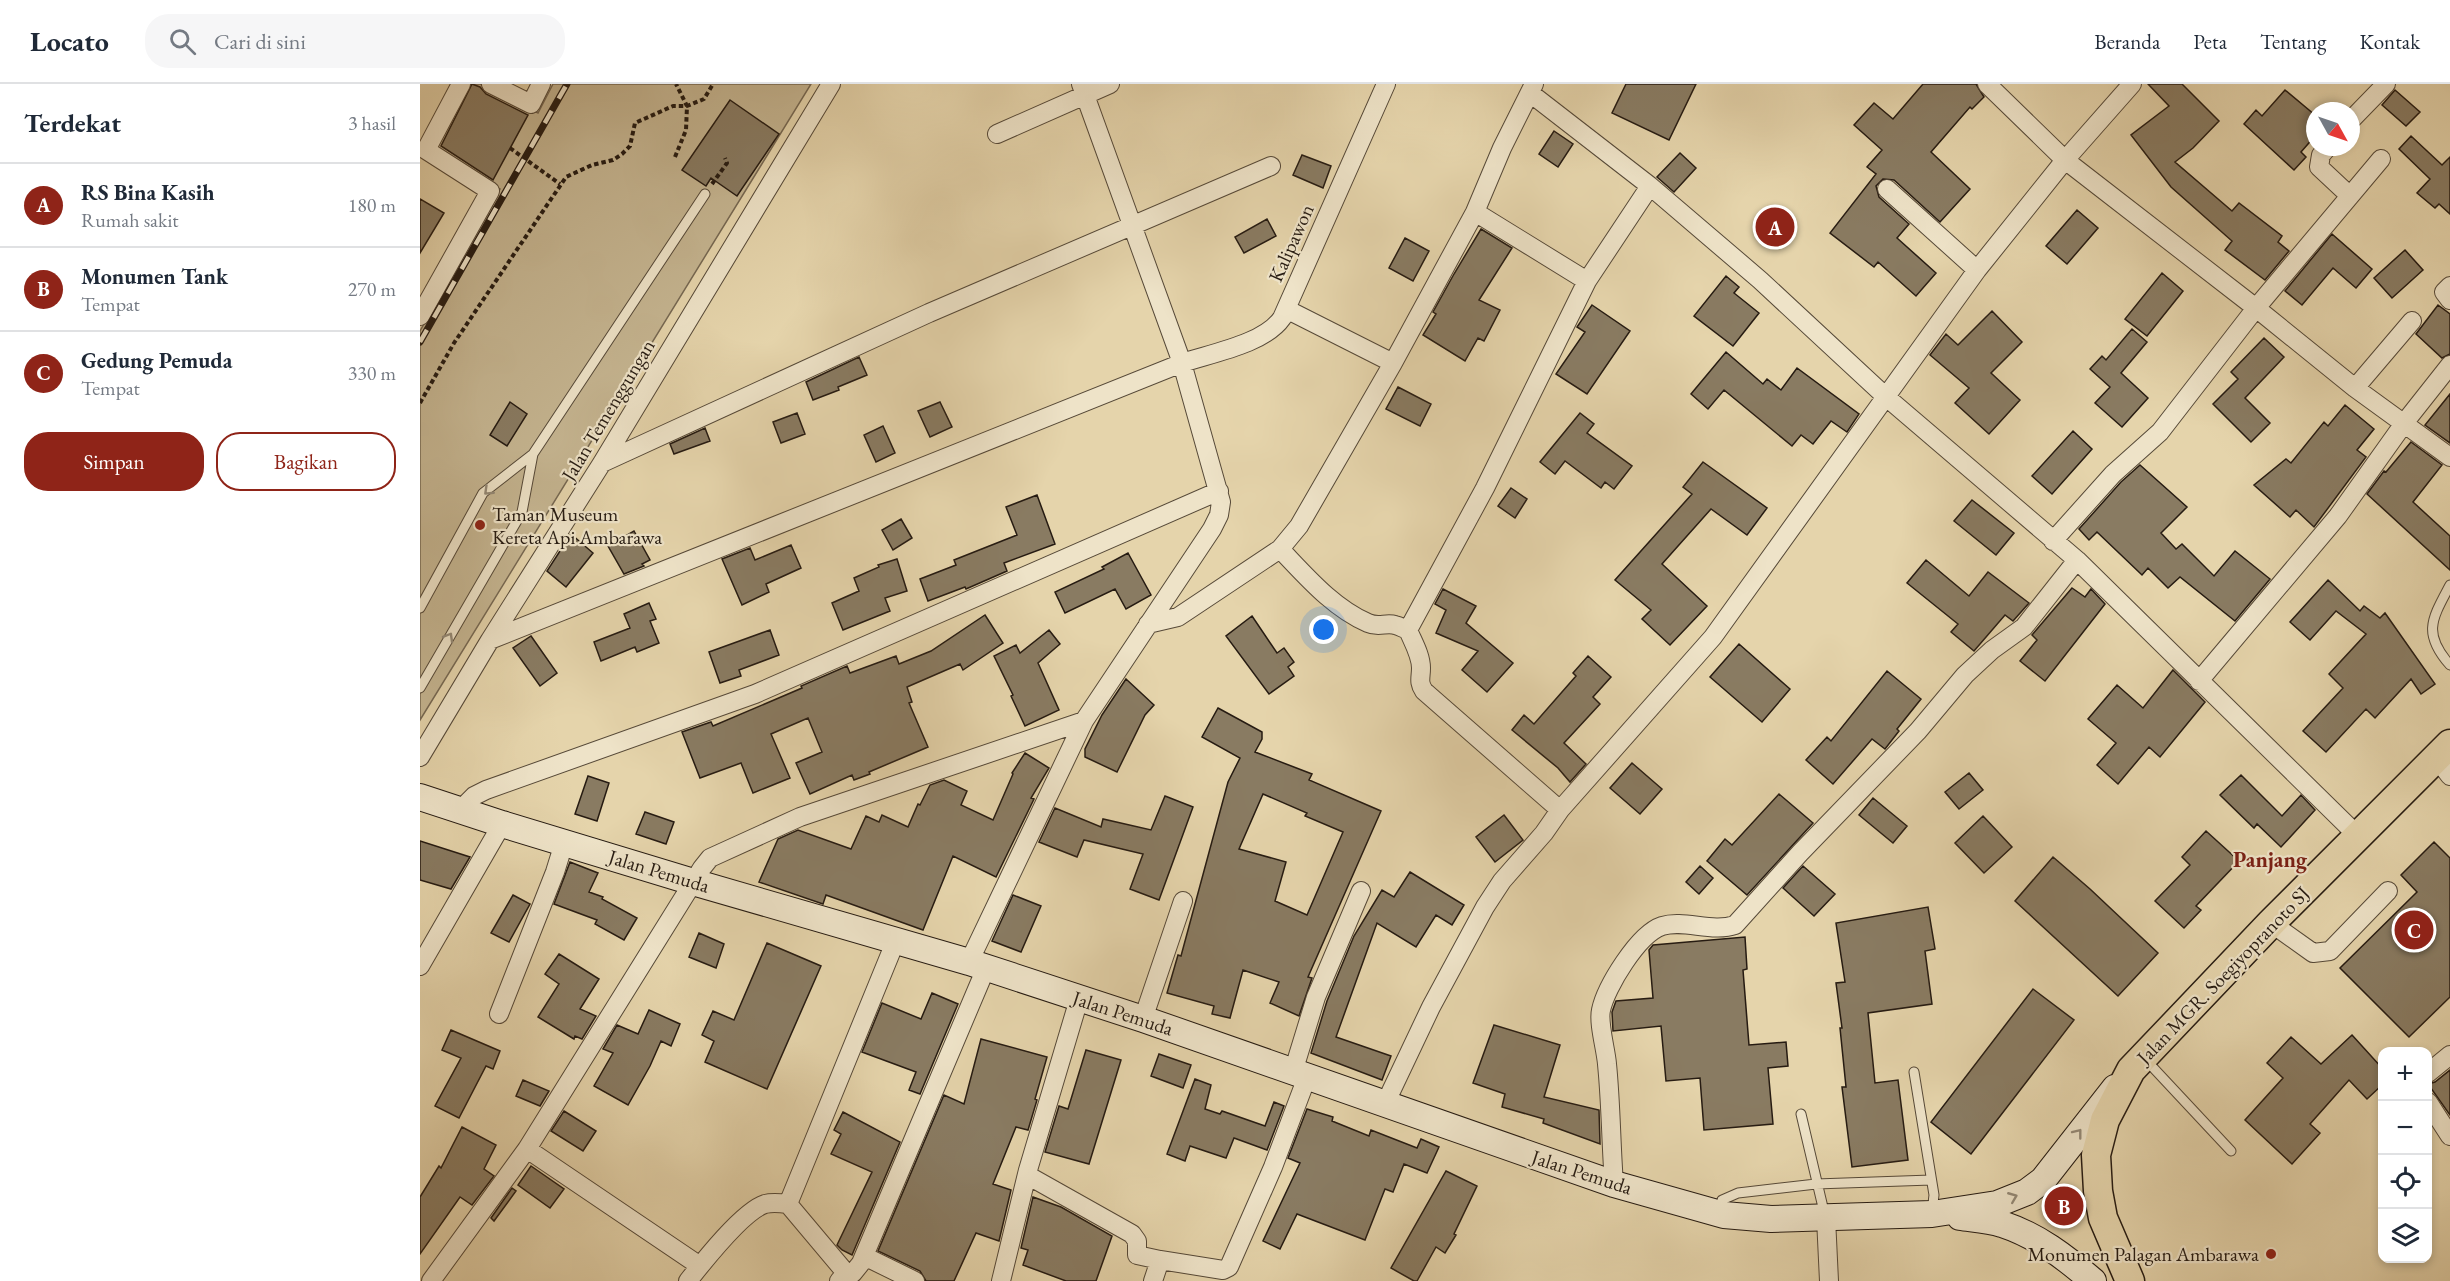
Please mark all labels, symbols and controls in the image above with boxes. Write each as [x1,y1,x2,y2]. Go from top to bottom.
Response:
search box [145,14,565,68]
text: Locato [30,23,109,59]
icon: search [166,25,199,58]
text: Cari di sini [214,27,306,56]
text: Beranda [2094,28,2160,55]
text: Peta [2193,28,2227,55]
text: Tentang [2260,28,2326,55]
text: Kontak [2359,28,2420,55]
north arrow [2306,102,2360,156]
text: Terdekat [24,106,121,140]
text: 3 hasil [348,110,396,136]
text: RS Bina Kasih [81,178,215,207]
text: A [36,192,51,218]
text: 180 m [348,192,396,218]
street label: Kalipawon [1262,200,1320,286]
pin: A [1756,204,1794,250]
text: Rumah sakit [81,207,179,233]
text: Monumen Tank [81,262,228,291]
text: B [37,276,50,302]
text: 270 m [348,276,396,302]
text: Tempat [81,291,140,317]
street label: Jalan Temenggungan [554,334,661,487]
text: Gedung Pemuda [81,346,232,375]
text: C [36,360,51,386]
text: 330 m [348,360,396,386]
text: Tempat [81,375,140,401]
button: Simpan [24,432,204,491]
button: Bagikan [216,432,396,491]
one-way arrow [484,484,495,495]
place label: Taman Museum Kereta Api Ambarawa [492,501,662,550]
marker: Taman Museum Kereta Api Ambarawa [473,518,487,532]
your location [1309,615,1338,644]
one-way arrow [442,633,454,643]
street label: Jalan Pemuda [603,843,713,899]
district label: Panjang [2233,845,2308,874]
street label: Jalan MGR. Soegiyopranoto SJ [2130,880,2315,1071]
pin: C [2394,908,2434,952]
street label: Jalan Pemuda [1068,984,1177,1041]
map controls [2378,1047,2432,1263]
button: + [2378,1047,2432,1101]
button: − [2378,1101,2432,1155]
one-way arrow [2070,1129,2081,1140]
street label: Jalan Pemuda [1527,1143,1636,1200]
button: locate [2378,1155,2432,1209]
pin: B [2044,1184,2084,1228]
one-way arrow [2007,1192,2018,1204]
button: layers [2378,1209,2432,1263]
place label: Monumen Palagan Ambarawa [2028,1241,2259,1267]
marker: Monumen Palagan Ambarawa [2264,1247,2278,1261]

